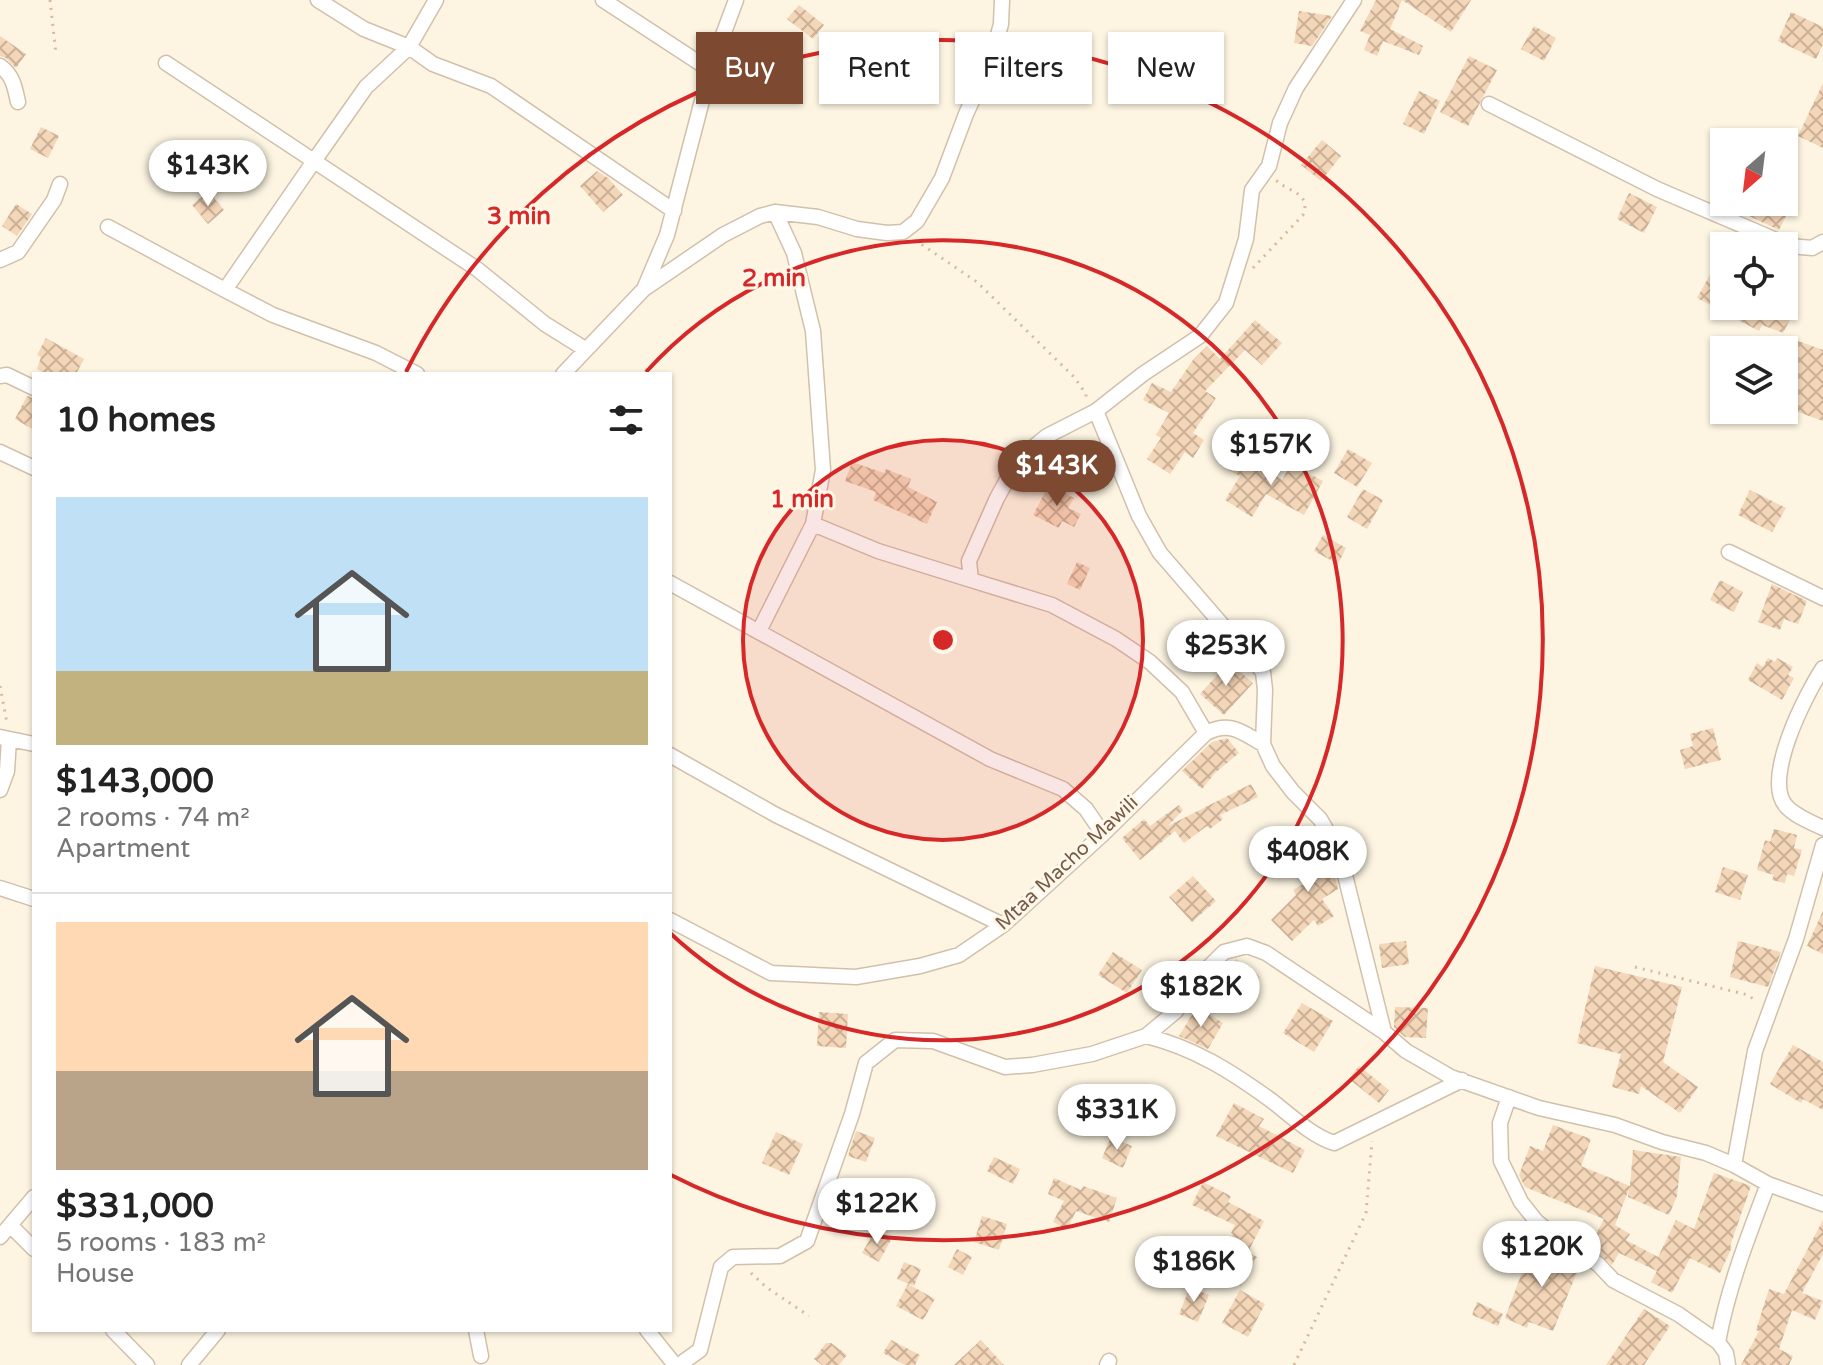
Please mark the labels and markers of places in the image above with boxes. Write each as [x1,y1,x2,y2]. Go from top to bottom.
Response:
pin: $143K [152,140,264,208]
pin: $157K [1215,419,1327,487]
pin: $143K [1001,440,1113,508]
pin: $253K [1170,620,1282,688]
centre of rings [929,626,957,654]
pin: $408K [1252,826,1364,894]
pin: $182K [1145,961,1257,1029]
pin: $331K [1061,1084,1173,1152]
pin: $122K [821,1178,933,1246]
pin: $120K [1486,1221,1598,1289]
pin: $186K [1138,1236,1250,1304]

